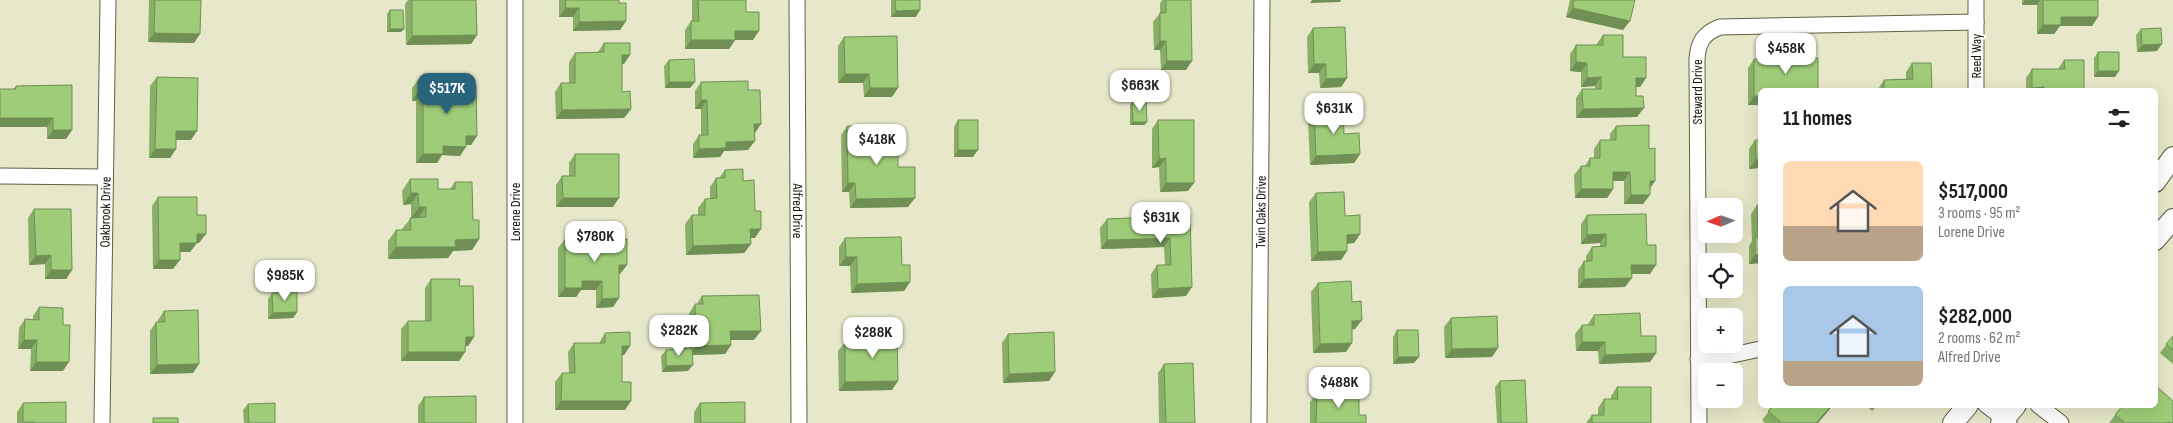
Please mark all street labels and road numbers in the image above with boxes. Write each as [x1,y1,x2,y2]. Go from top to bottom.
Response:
street label: Reed Way [1968,33,1985,79]
street label: Steward Drive [1689,59,1706,125]
street label: Oakbrook Drive [96,176,114,248]
street label: Twin Oaks Drive [1252,176,1269,248]
street label: Lorene Drive [507,183,524,241]
street label: Alfred Drive [789,183,807,238]

